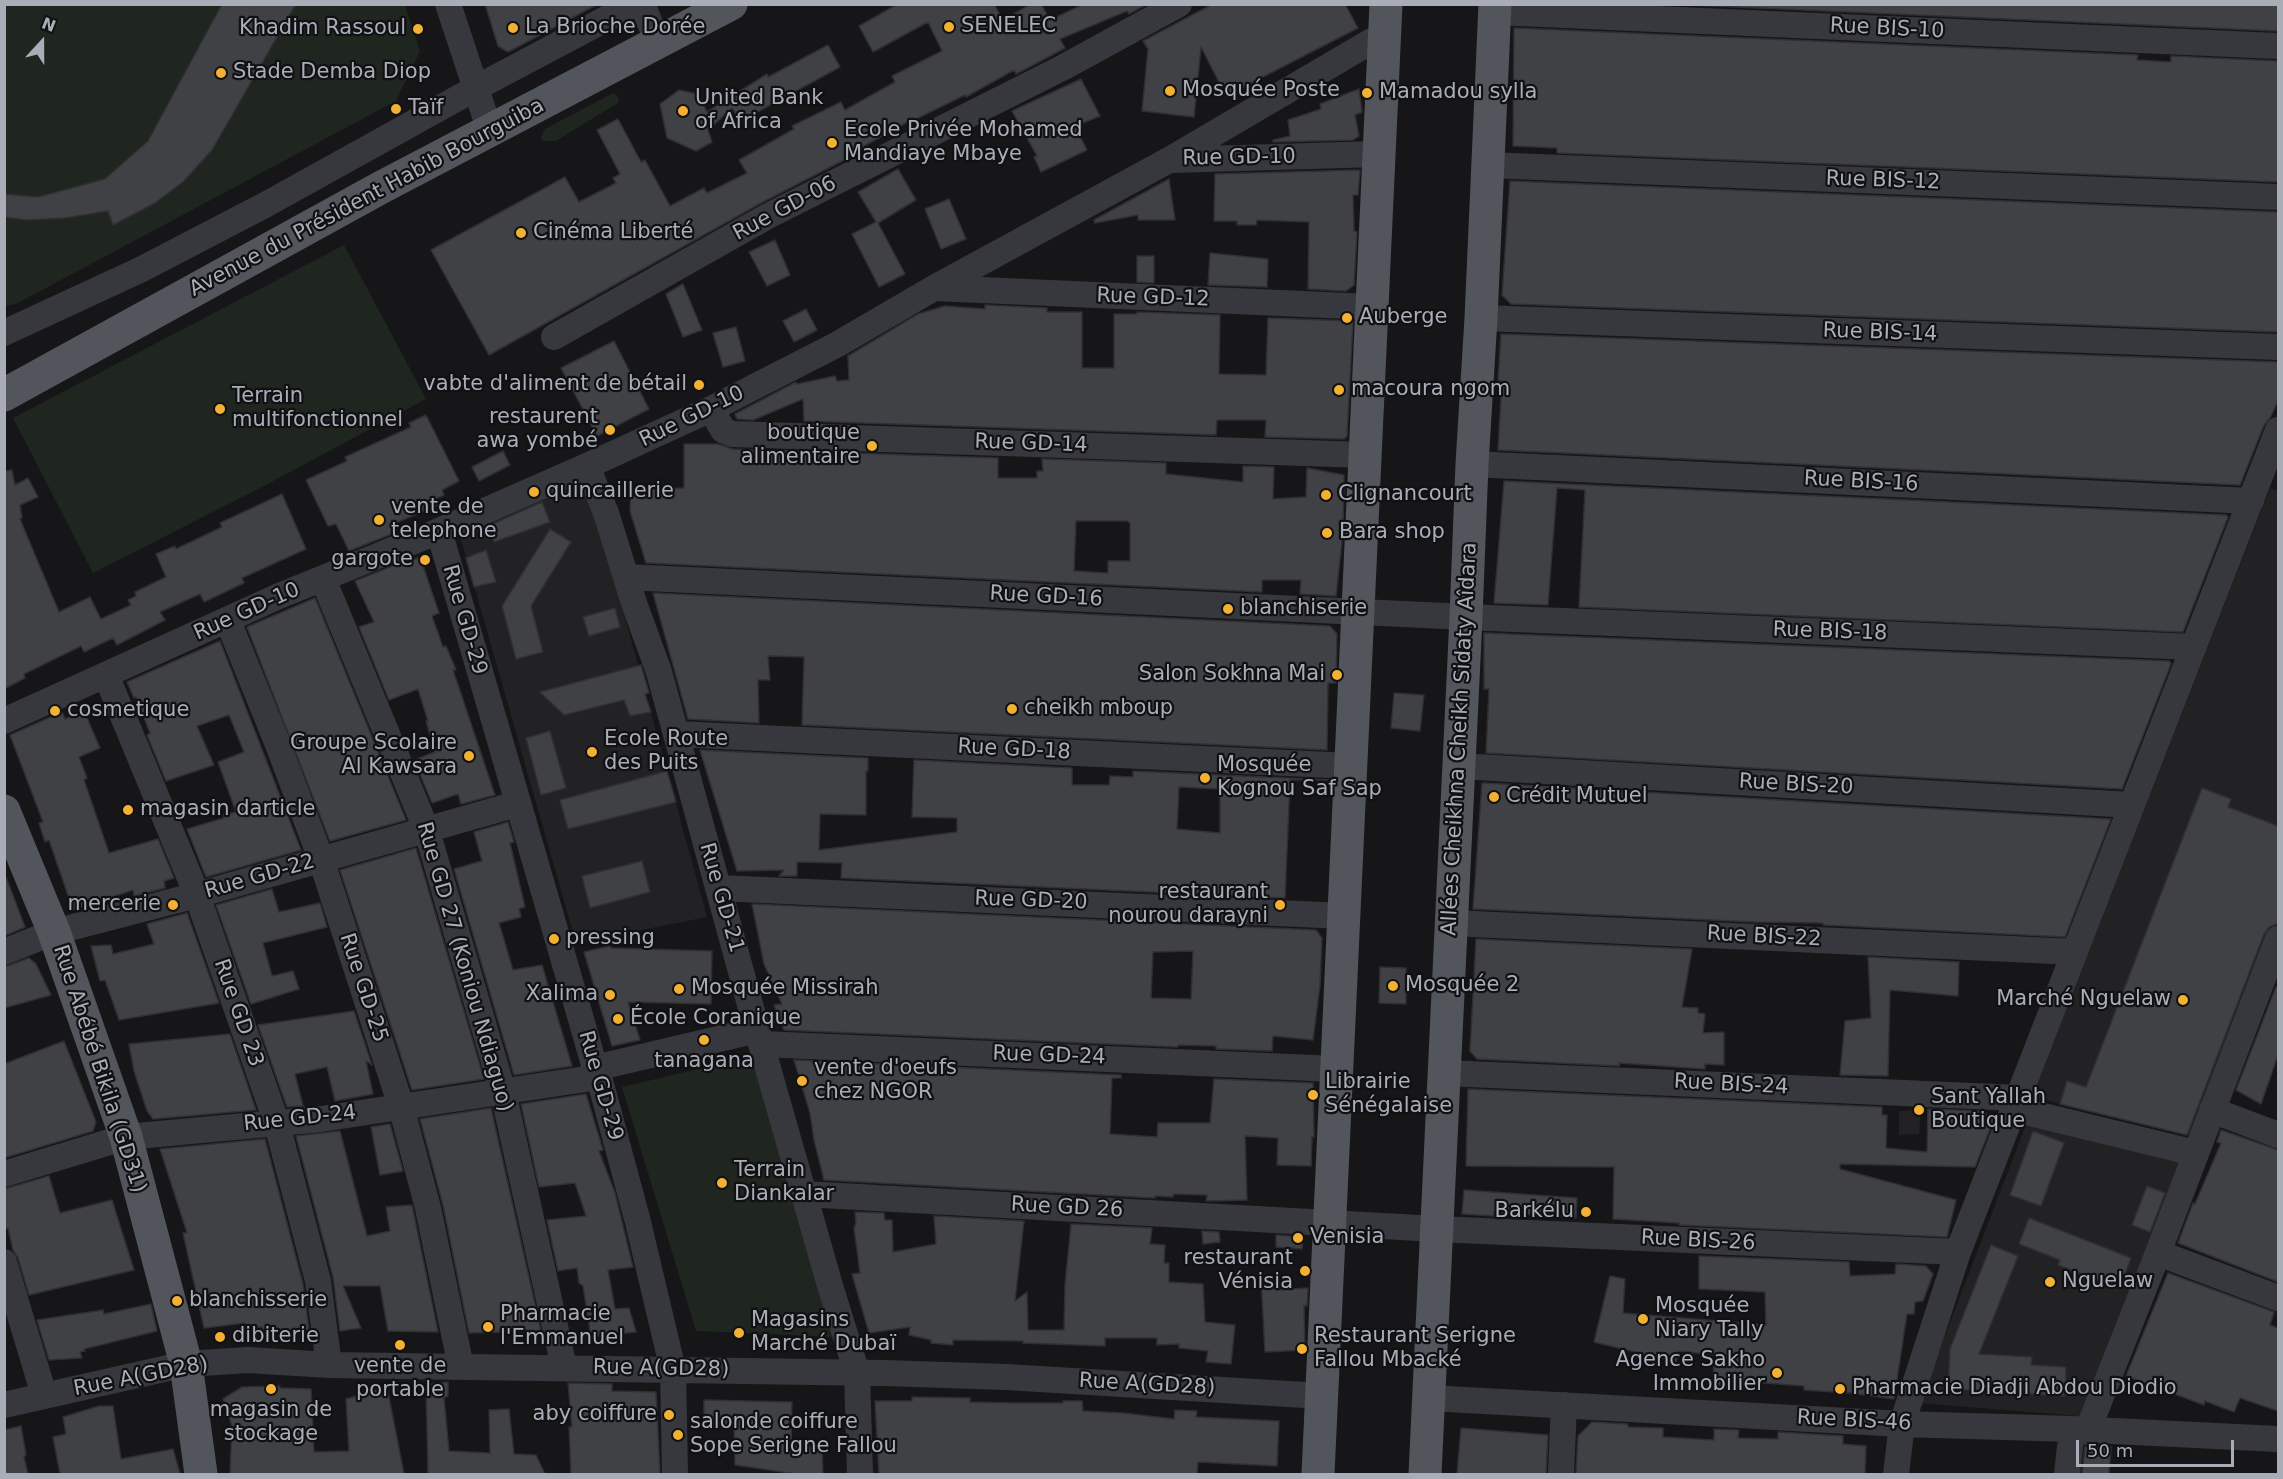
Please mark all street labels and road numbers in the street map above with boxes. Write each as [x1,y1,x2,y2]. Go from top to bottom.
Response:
street label: Rue BIS-10 [1829,13,1945,45]
street label: Avenue du Président Habib Bourguiba [185,93,549,303]
street label: Rue GD-10 [1182,144,1296,172]
street label: Rue BIS-12 [1825,166,1941,196]
street label: Rue GD-06 [729,171,841,247]
street label: Rue GD-12 [1096,283,1210,313]
street label: Rue BIS-14 [1822,318,1938,348]
street label: Rue GD-10 [636,381,748,453]
street label: Rue GD-14 [974,429,1088,459]
street label: Rue BIS-16 [1803,466,1919,498]
street label: Allées Cheikhna Cheikh Sidaty Aîdara [1437,542,1483,936]
street label: Rue GD-29 [436,562,492,678]
street label: Rue GD-10 [190,577,304,647]
street label: Rue GD-16 [989,581,1103,613]
street label: Rue BIS-18 [1772,617,1888,647]
street label: Rue GD-18 [957,734,1071,766]
street label: Rue BIS-20 [1738,769,1854,801]
street label: Rue GD 27 (Koniou Ndiaguo) [411,819,517,1115]
street label: Rue GD-21 [693,840,749,956]
street label: Rue GD-22 [202,849,318,905]
street label: Rue GD-20 [974,886,1088,916]
street label: Rue BIS-22 [1706,921,1822,953]
street label: Rue GD-25 [334,930,392,1046]
street label: Rue Abébé Bikila (GD31) [47,942,151,1196]
street label: Rue GD 23 [208,956,268,1070]
street label: Rue GD-29 [572,1028,628,1144]
street label: Rue GD-24 [992,1041,1106,1071]
street label: Rue BIS-24 [1673,1069,1789,1101]
street label: Rue GD-24 [242,1101,358,1137]
street label: Rue GD 26 [1010,1192,1124,1224]
street label: Rue BIS-26 [1640,1225,1756,1257]
street label: Rue A(GD28) [72,1352,210,1402]
street label: Rue A(GD28) [593,1355,729,1383]
street label: Rue A(GD28) [1078,1369,1216,1401]
street label: Rue BIS-46 [1796,1405,1912,1437]

